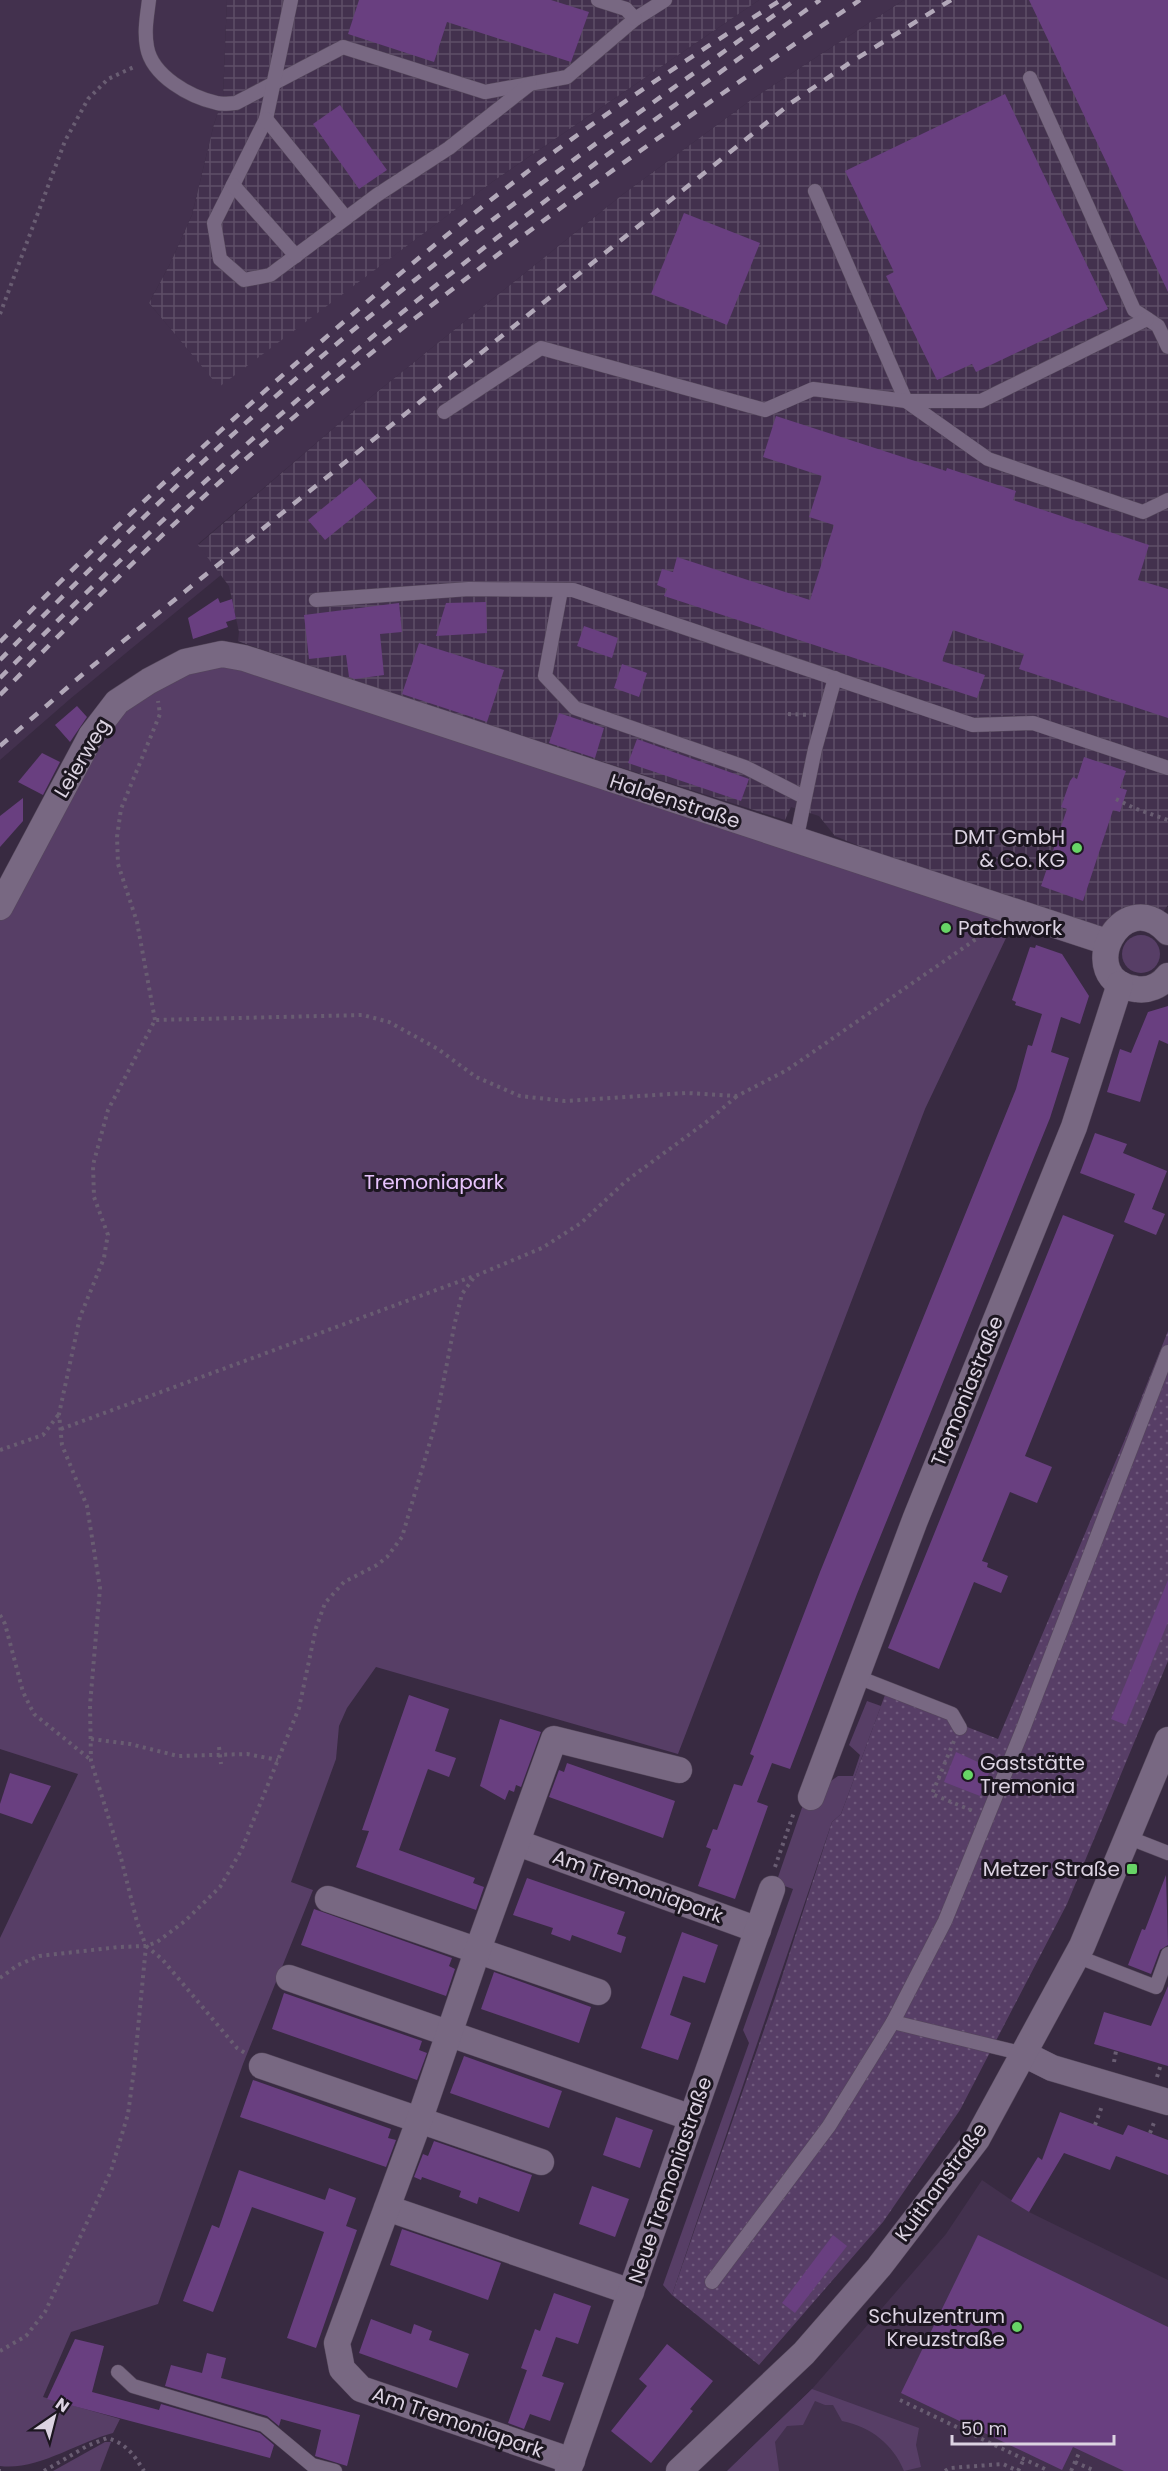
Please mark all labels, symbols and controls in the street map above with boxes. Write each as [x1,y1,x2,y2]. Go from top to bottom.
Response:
street label: Leierweg [47,713,117,803]
street label: Haldenstraße [606,767,744,835]
place label: DMT GmbH & Co. KG [954,823,1065,874]
marker: DMT GmbH & Co. KG [1070,841,1084,855]
place label: Patchwork [958,914,1063,942]
marker: Patchwork [939,921,953,935]
park label: Tremoniapark [364,1168,505,1196]
street label: Tremoniastraße [924,1312,1010,1470]
place label: Gaststätte Tremonia [980,1749,1085,1800]
marker: Gaststätte Tremonia [961,1768,975,1782]
street label: Am Tremoniapark [549,1842,728,1930]
place label: Metzer Straße [983,1855,1120,1883]
marker: Metzer Straße [1125,1862,1139,1876]
street label: Neue Tremoniastraße [621,2073,719,2287]
street label: Kuithanstraße [888,2117,994,2247]
place label: Schulzentrum Kreuzstraße [868,2302,1005,2353]
marker: Schulzentrum Kreuzstraße [1010,2320,1024,2334]
street label: Am Tremoniapark [369,2380,548,2465]
north arrow [24,2387,84,2447]
text: N [51,2392,74,2418]
scale bar [952,2408,1114,2446]
text: 50 m [961,2416,1007,2441]

